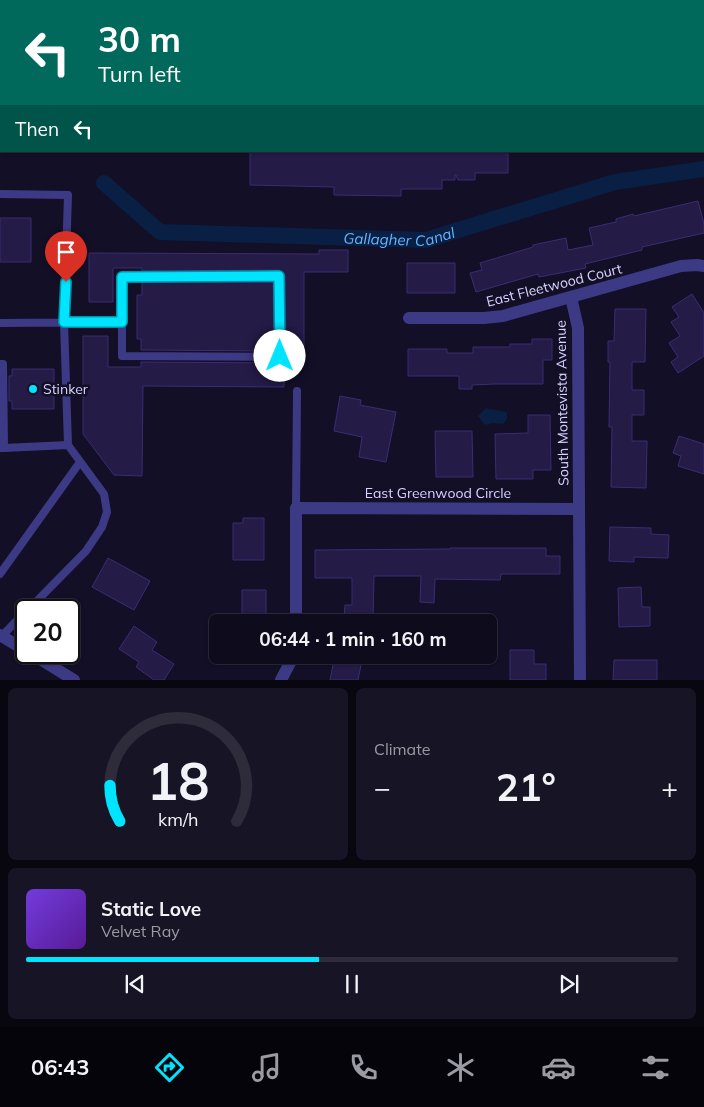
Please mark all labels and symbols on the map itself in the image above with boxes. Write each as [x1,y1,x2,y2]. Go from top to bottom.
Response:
water label: Gallagher Canal [343,222,457,249]
pin [45,231,87,282]
street label: East Fleetwood Court [484,259,624,311]
street label: South Montevista Avenue [552,320,572,486]
position arrow [253,329,305,381]
place label: Stinker [43,380,89,398]
marker: Stinker [27,383,39,395]
street label: East Greenwood Circle [365,484,511,502]
speed limit sign: 20 [15,599,80,664]

